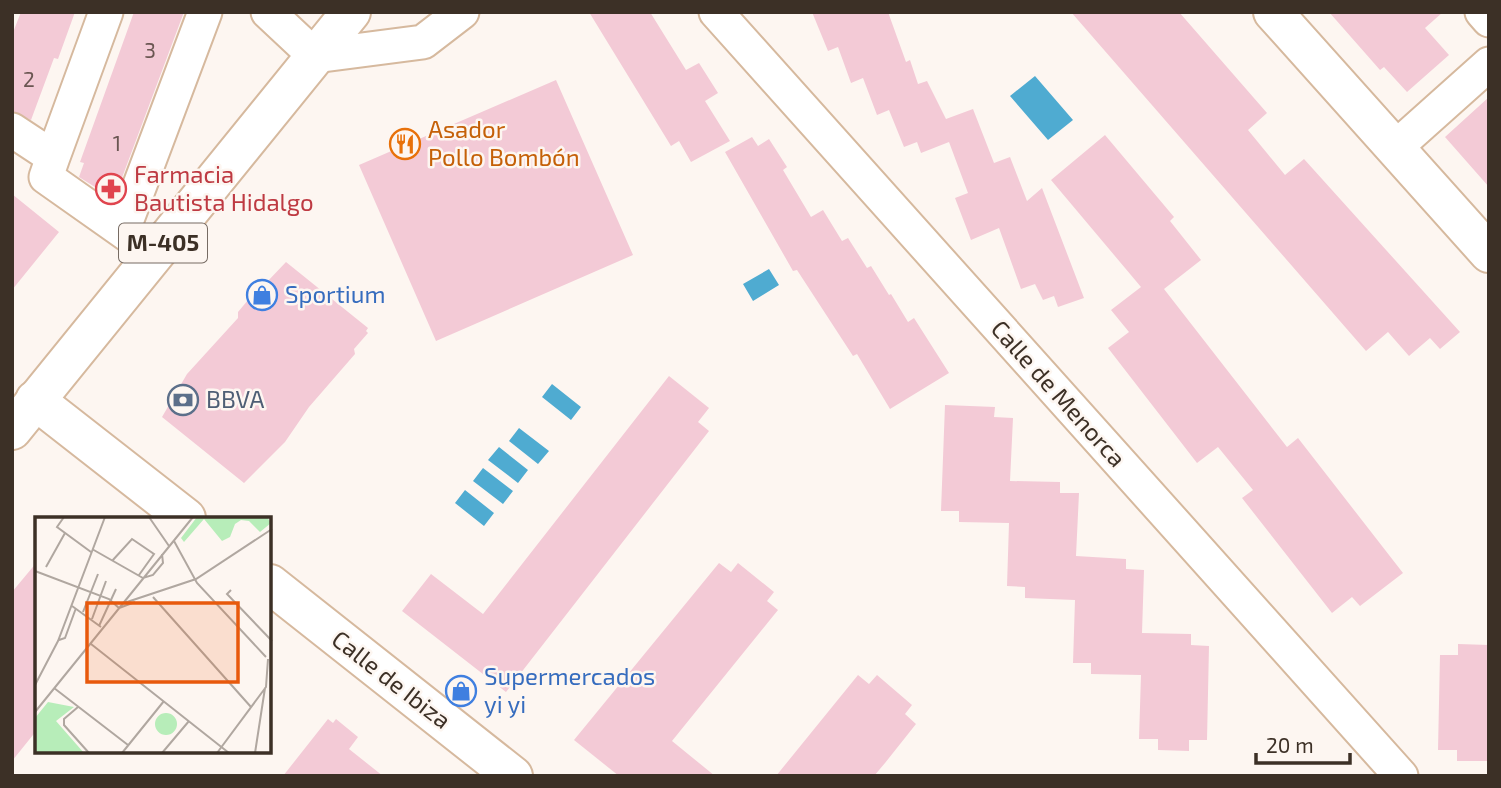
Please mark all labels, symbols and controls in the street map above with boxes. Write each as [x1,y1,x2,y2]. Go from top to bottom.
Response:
house number: 3 [144,37,156,62]
house number: 2 [23,66,35,91]
place label: Asador Pollo Bombón [428,114,580,171]
restaurant icon: Asador Pollo Bombón [388,127,422,161]
house number: 1 [113,130,121,155]
place label: Farmacia Bautista Hidalgo [134,159,314,216]
pharmacy icon: Farmacia Bautista Hidalgo [94,172,128,206]
road number: M-405 [119,224,207,262]
shop icon: Sportium [245,278,279,312]
place label: Sportium [285,279,385,308]
street label: Calle de Menorca [986,314,1132,472]
bank icon: BBVA [166,383,200,417]
place label: BBVA [206,384,264,413]
inset map [35,517,271,753]
street label: Calle de Ibiza [327,623,457,734]
place label: Supermercados yi yi [484,661,655,718]
shop icon: Supermercados yi yi [444,674,478,708]
scale bar [1256,722,1350,766]
text: 20 m [1266,732,1314,757]

